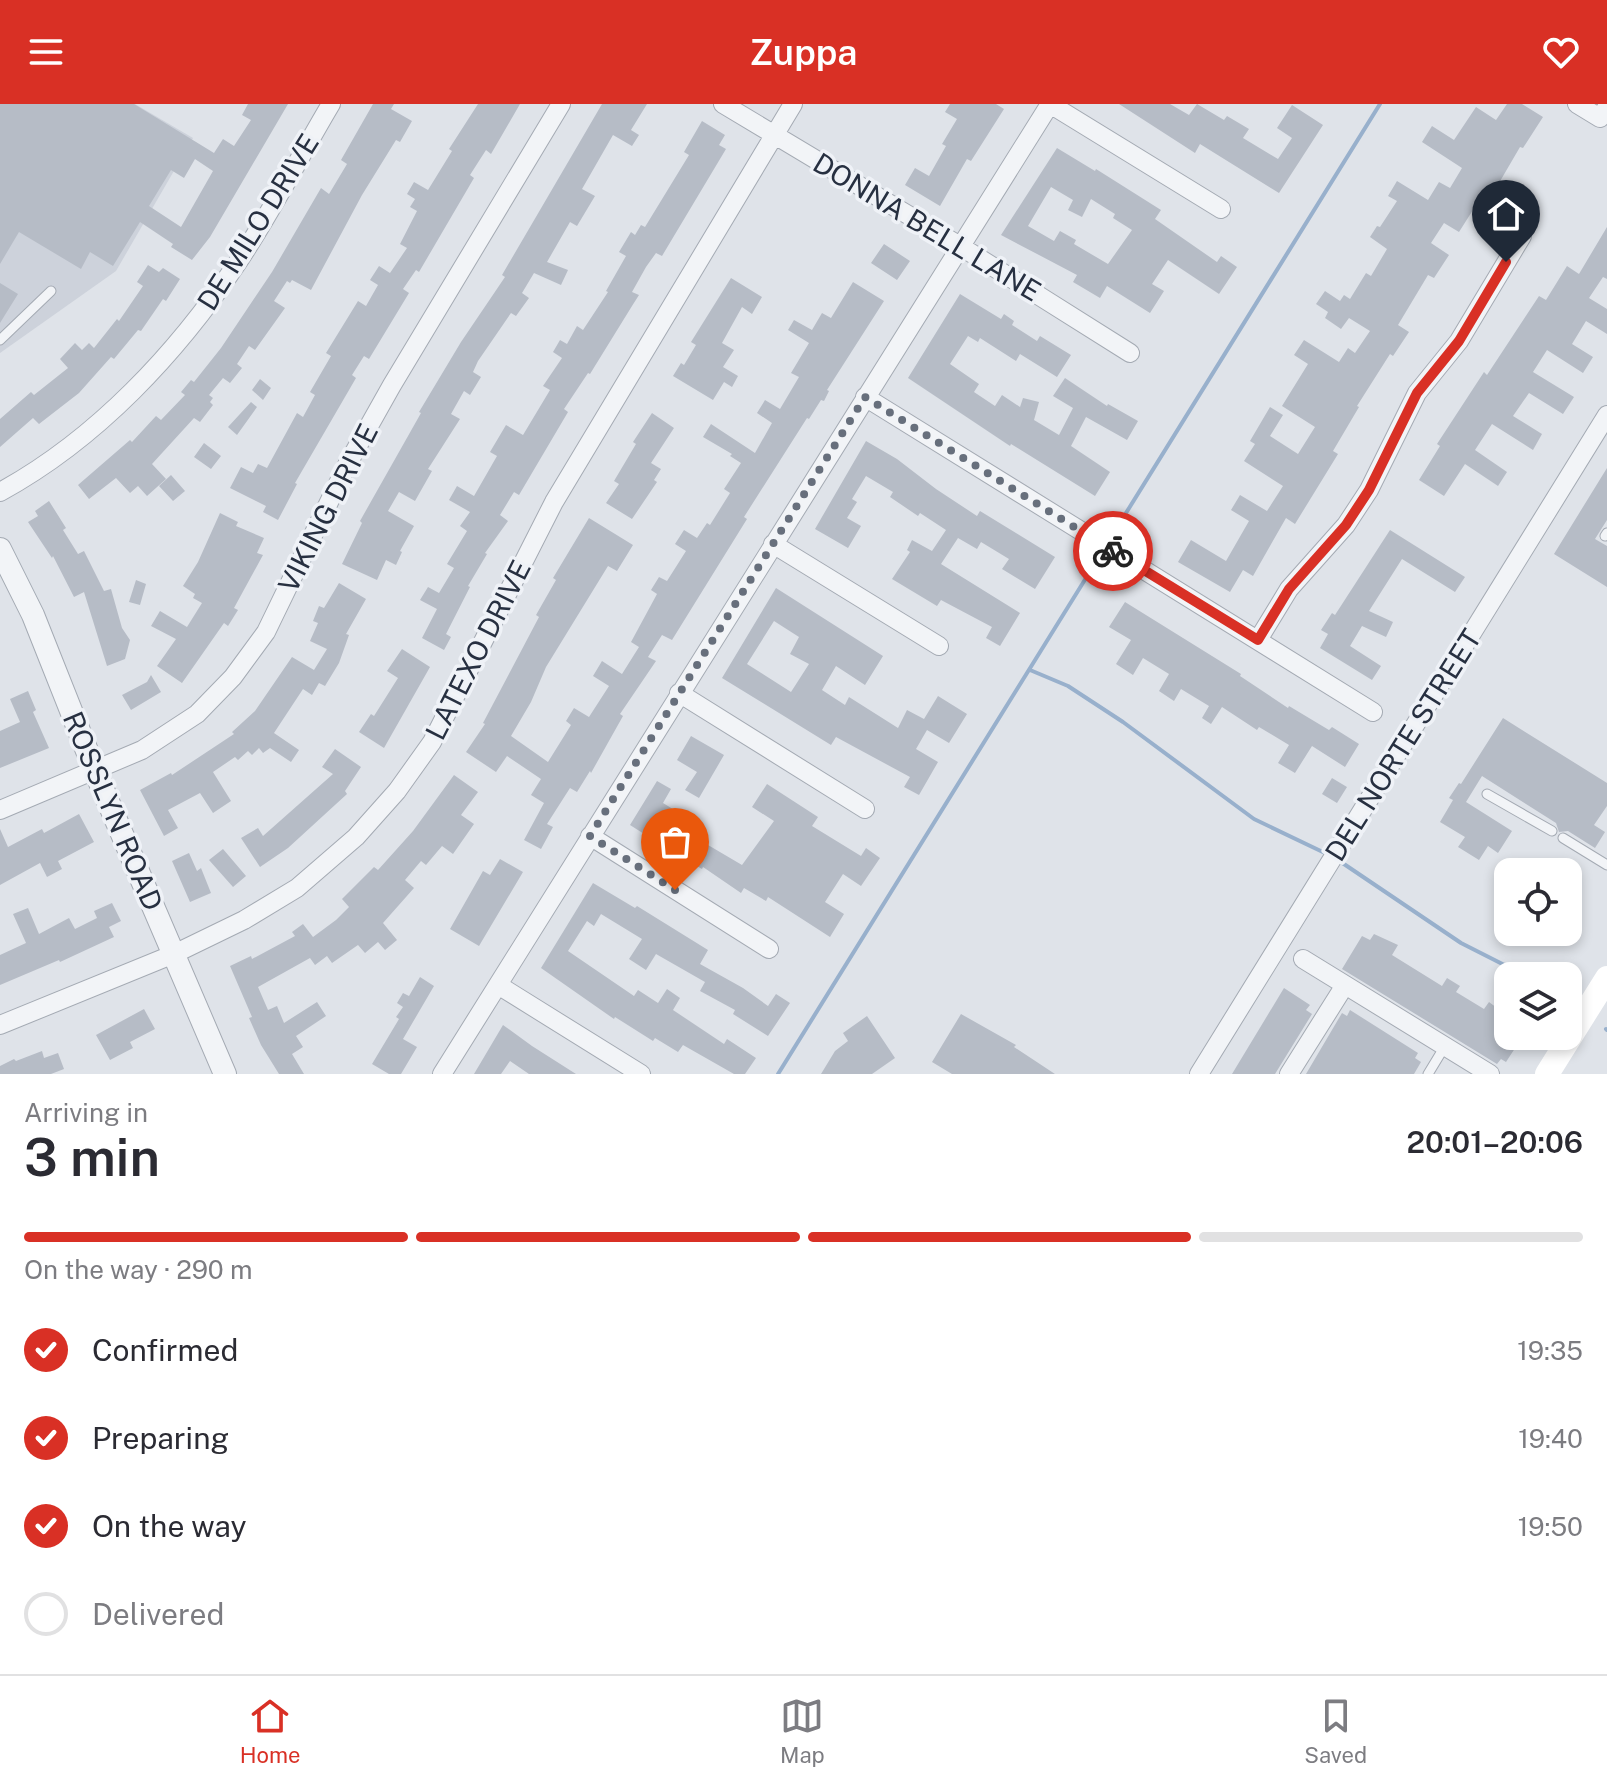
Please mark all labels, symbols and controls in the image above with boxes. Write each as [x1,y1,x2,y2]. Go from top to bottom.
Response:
icon: menu [24,30,68,74]
icon: heart [1539,30,1583,74]
text: Zuppa [749,31,858,73]
street label: DE MILO DRIVE [190,127,325,316]
street label: DONNA BELL LANE [808,146,1047,308]
pin [1472,180,1540,262]
icon: home [1484,192,1528,236]
street label: VIKING DRIVE [271,418,384,598]
courier [1073,511,1153,591]
icon: bike [1091,529,1135,573]
street label: LATEXO DRIVE [418,554,537,745]
street label: DEL NORTE STREET [1318,623,1487,867]
street label: ROSSLYN ROAD [57,706,170,915]
pin [641,808,709,890]
icon: bag [653,820,697,864]
map controls [1494,858,1582,1050]
button: locate [1494,858,1582,946]
button: layers [1494,962,1582,1050]
text: Arriving in [24,1097,148,1128]
text: 20:01–20:06 [1406,1124,1583,1160]
text: 3 min [24,1127,160,1188]
text: On the way · 290 m [24,1254,252,1285]
icon: check [24,1328,68,1372]
text: Confirmed [92,1332,238,1368]
text: 19:35 [1517,1335,1583,1366]
icon: check [24,1416,68,1460]
text: Preparing [92,1420,229,1456]
text: 19:40 [1518,1423,1583,1454]
icon: check [24,1504,68,1548]
text: On the way [92,1508,246,1544]
text: 19:50 [1518,1511,1583,1542]
text: Delivered [92,1596,224,1632]
tab: Home [240,1694,300,1768]
tab: Map [780,1694,825,1768]
tab: Saved [1304,1694,1367,1768]

